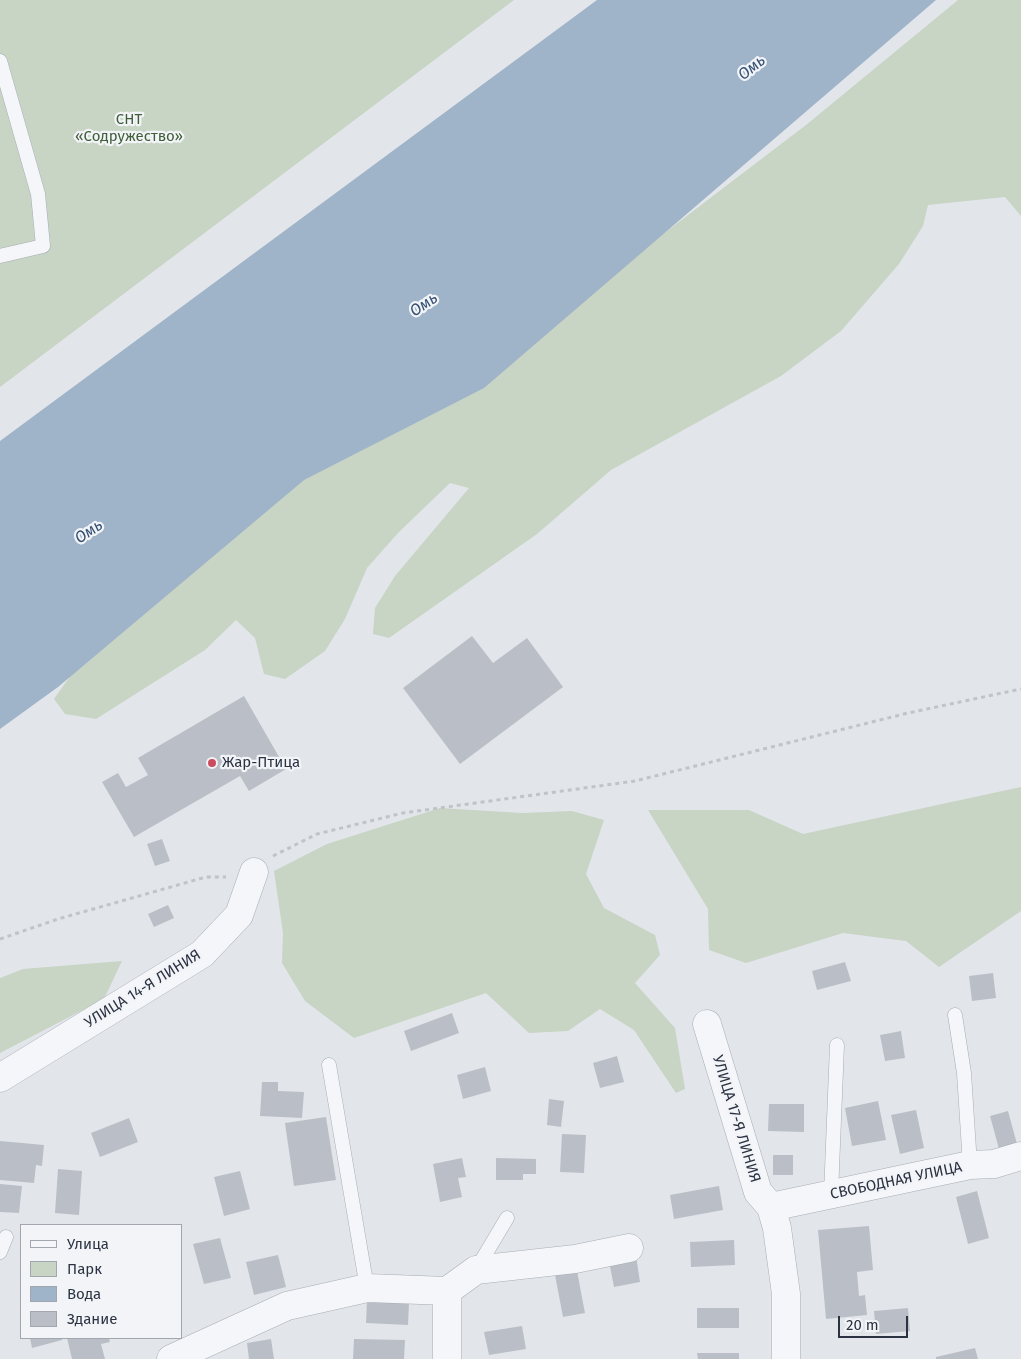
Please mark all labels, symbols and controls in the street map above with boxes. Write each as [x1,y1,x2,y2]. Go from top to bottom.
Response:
water label: Омь [734,51,770,85]
park label: СНТ «Содружество» [75,111,183,146]
water label: Омь [406,289,442,321]
water label: Омь [71,516,107,548]
place label: Жар-Птица [222,754,300,772]
marker: Жар-Птица [206,757,218,769]
street label: УЛИЦА 14-Я ЛИНИЯ [82,946,204,1032]
street label: УЛИЦА 17-Я ЛИНИЯ [708,1053,764,1185]
street label: СВОБОДНАЯ УЛИЦА [828,1158,964,1204]
legend [20,1224,182,1339]
text: Улица [67,1235,109,1253]
text: Парк [67,1260,102,1278]
text: Вода [67,1285,101,1303]
scale bar [841,1306,911,1338]
text: Здание [67,1310,117,1328]
text: 20 m [846,1316,879,1334]

